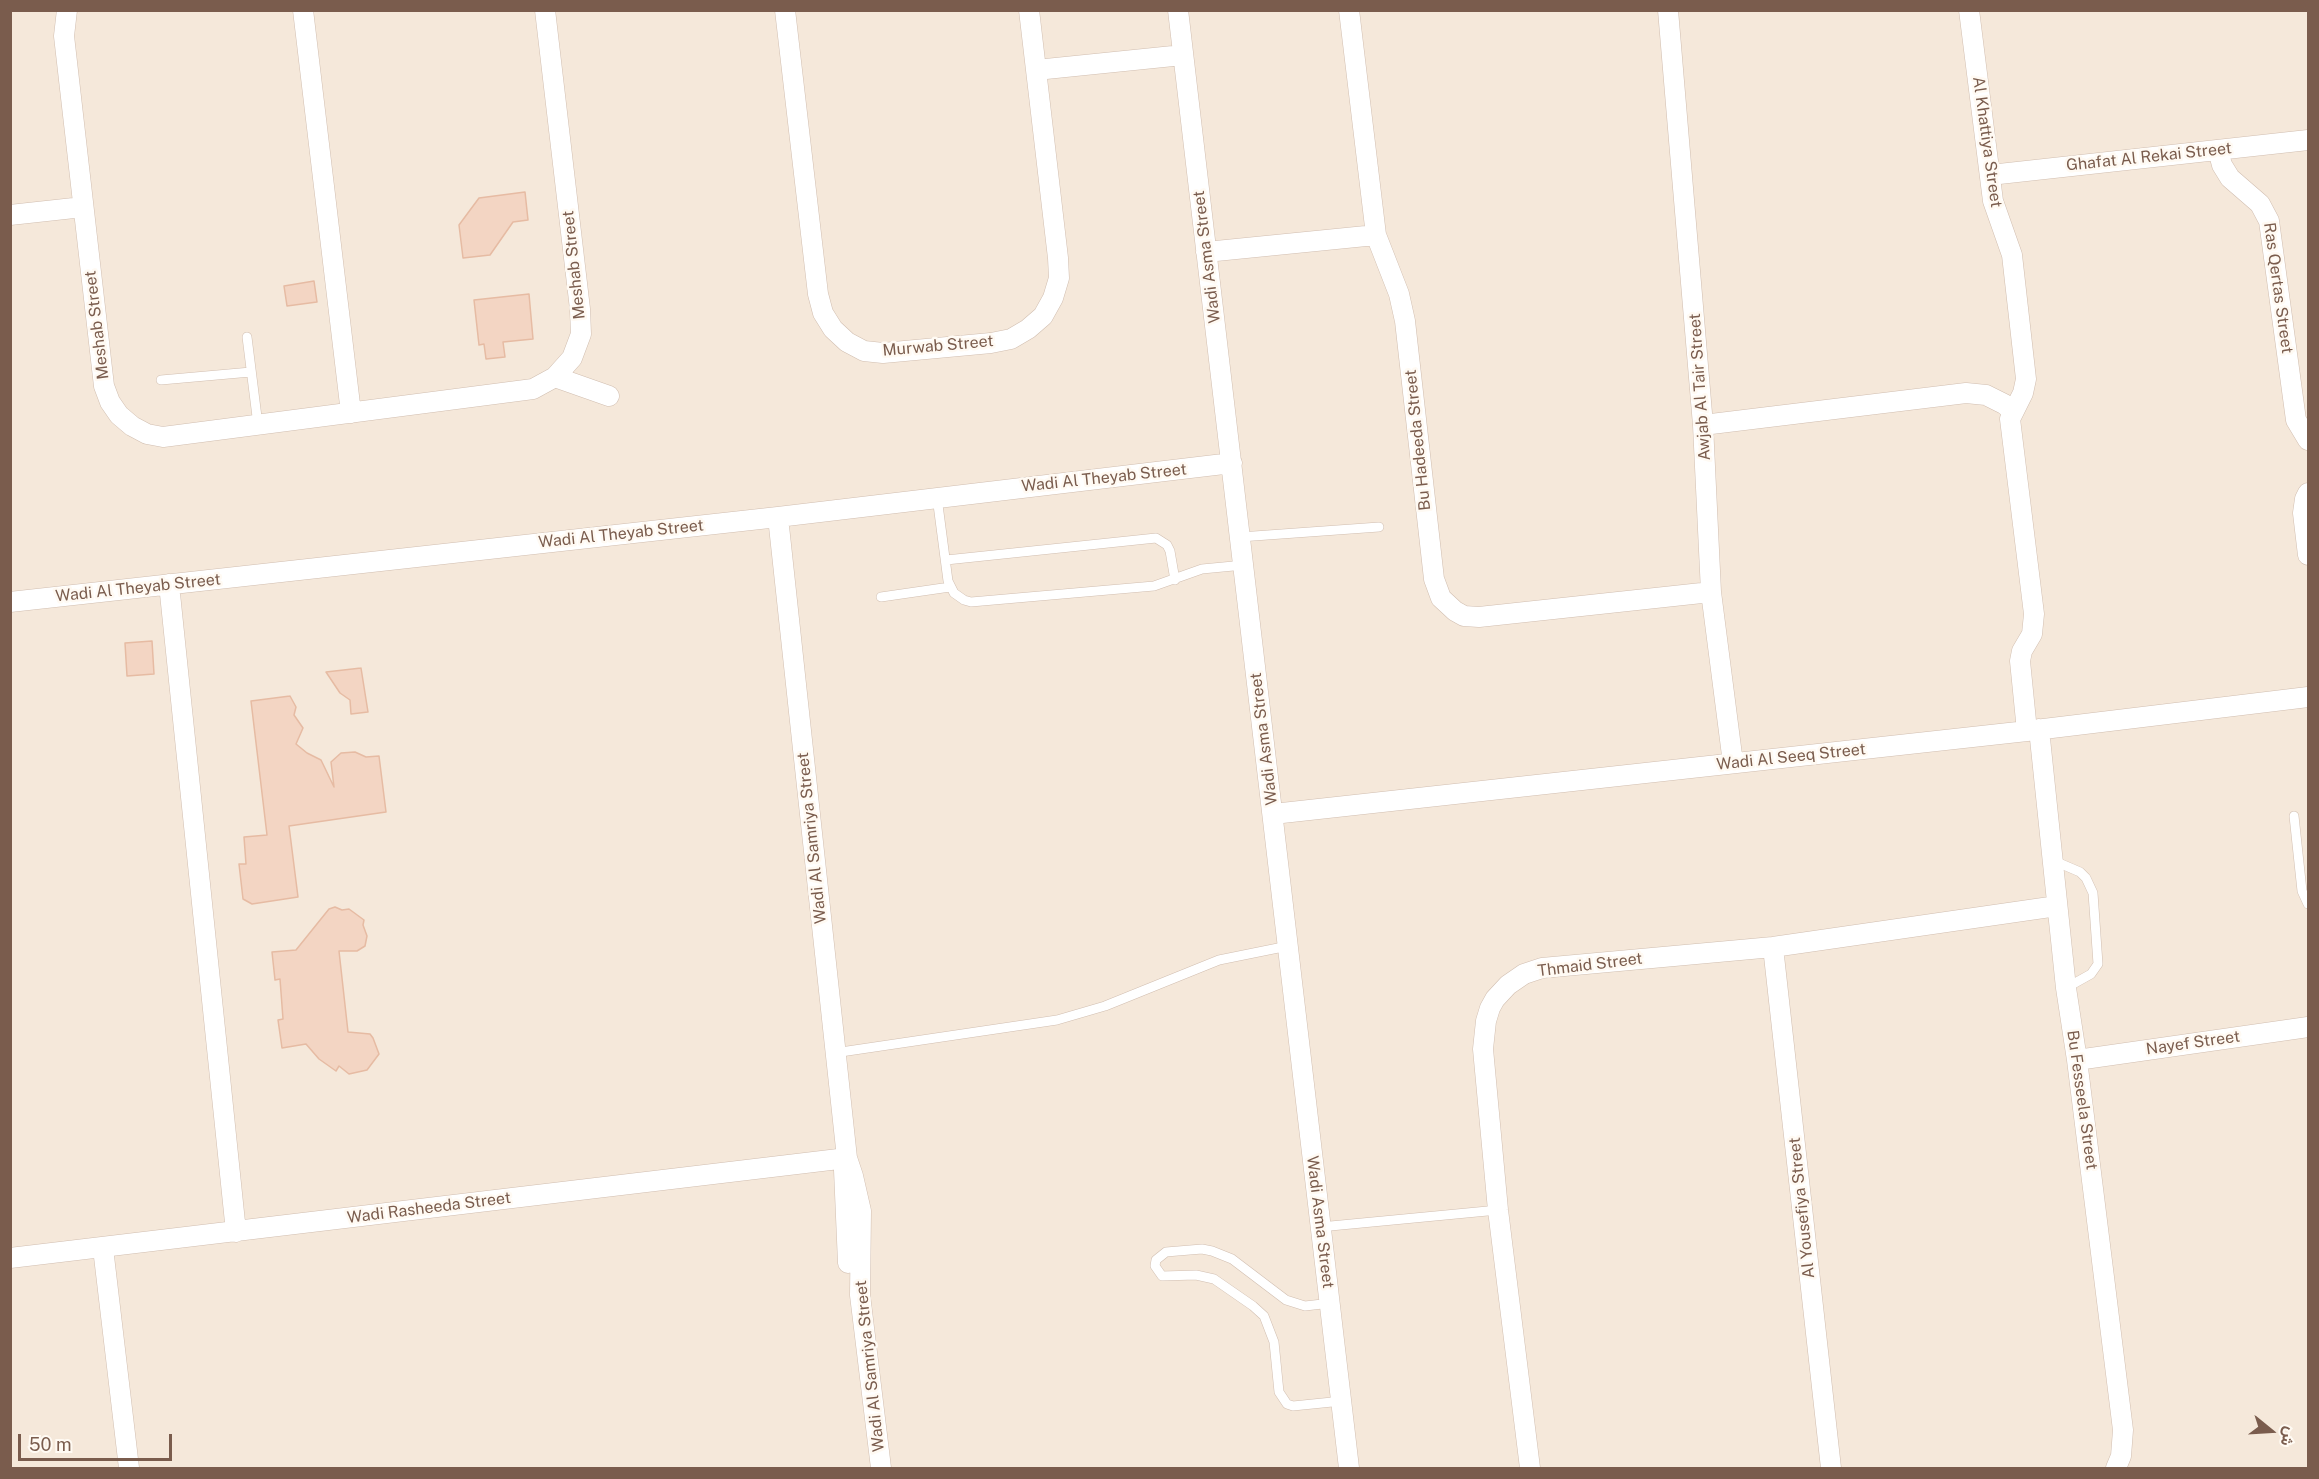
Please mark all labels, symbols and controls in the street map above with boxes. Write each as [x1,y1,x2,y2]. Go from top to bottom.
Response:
street label: Al Khattiya Street [1968,75,2006,209]
street label: Ghafat Al Rekai Street [2065,139,2233,175]
street label: Wadi Asma Street [1189,190,1225,324]
street label: Meshab Street [559,210,589,320]
street label: Ras Qertas Street [2259,221,2297,355]
street label: Meshab Street [81,270,113,380]
street label: Awjab Al Tair Street [1685,313,1715,461]
street label: Murwab Street [882,332,994,360]
street label: Bu Hadeeda Street [1401,369,1435,511]
street label: Wadi Al Theyab Street [1020,460,1188,496]
street label: Wadi Al Theyab Street [537,516,705,552]
street label: Wadi Al Theyab Street [54,570,222,606]
street label: Wadi Asma Street [1246,672,1282,806]
street label: Wadi Al Seeq Street [1715,740,1867,774]
street label: Wadi Al Samriya Street [793,751,831,925]
street label: Thmaid Street [1536,949,1644,981]
street label: Nayef Street [2145,1027,2241,1059]
street label: Bu Fesseela Street [2063,1029,2101,1171]
street label: Al Yousefiya Street [1785,1136,1819,1280]
street label: Wadi Asma Street [1302,1155,1338,1289]
street label: Wadi Rasheeda Street [346,1188,512,1228]
street label: Wadi Al Samriya Street [851,1279,889,1453]
north arrow [2241,1401,2301,1461]
scale bar [21,1422,176,1460]
text: ش [2277,1425,2301,1449]
text: 50 m [29,1434,72,1455]

